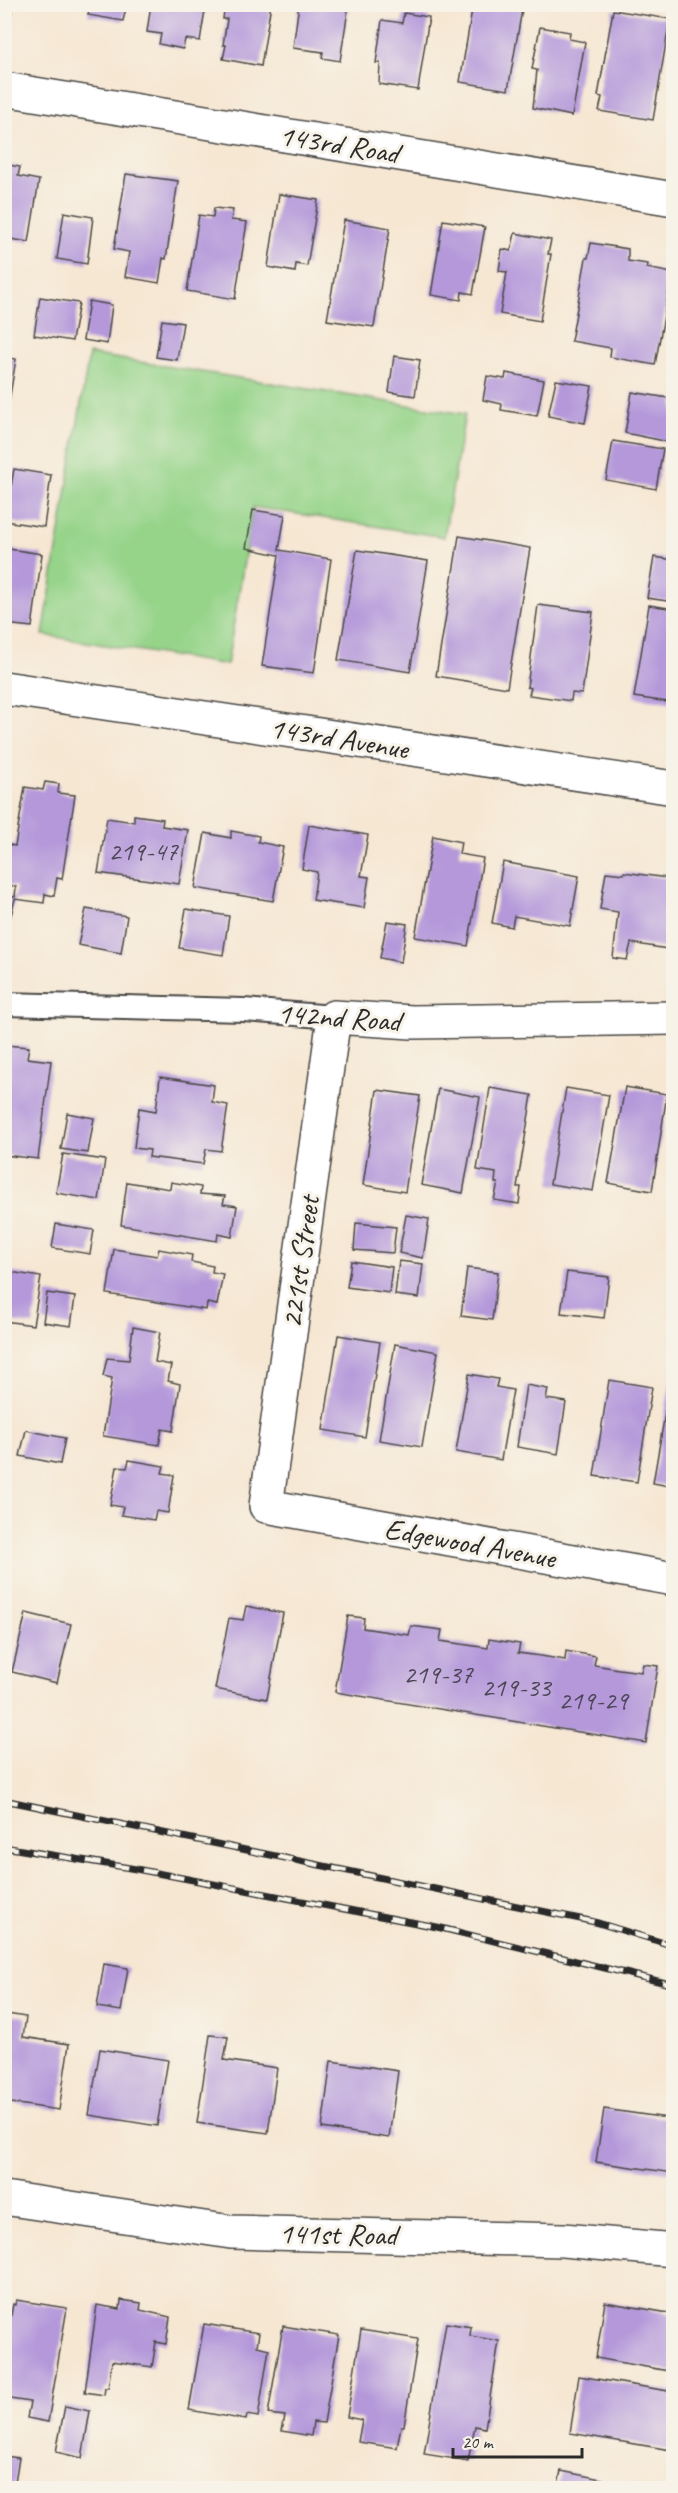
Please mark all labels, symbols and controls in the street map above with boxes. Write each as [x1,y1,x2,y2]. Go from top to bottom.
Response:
street label: 143rd Road [276,116,406,173]
street label: 143rd Avenue [267,708,413,768]
house number: 219-47 [108,834,180,868]
street label: 142nd Road [276,994,406,1041]
street label: 221st Street [272,1191,328,1330]
street label: Edgewood Avenue [382,1509,561,1577]
house number: 219-37 [403,1657,475,1691]
house number: 219-33 [481,1670,553,1704]
house number: 219-29 [558,1683,630,1717]
street label: 141st Road [279,2214,402,2254]
scale bar [453,2421,582,2459]
text: 20 m [462,2431,495,2453]

